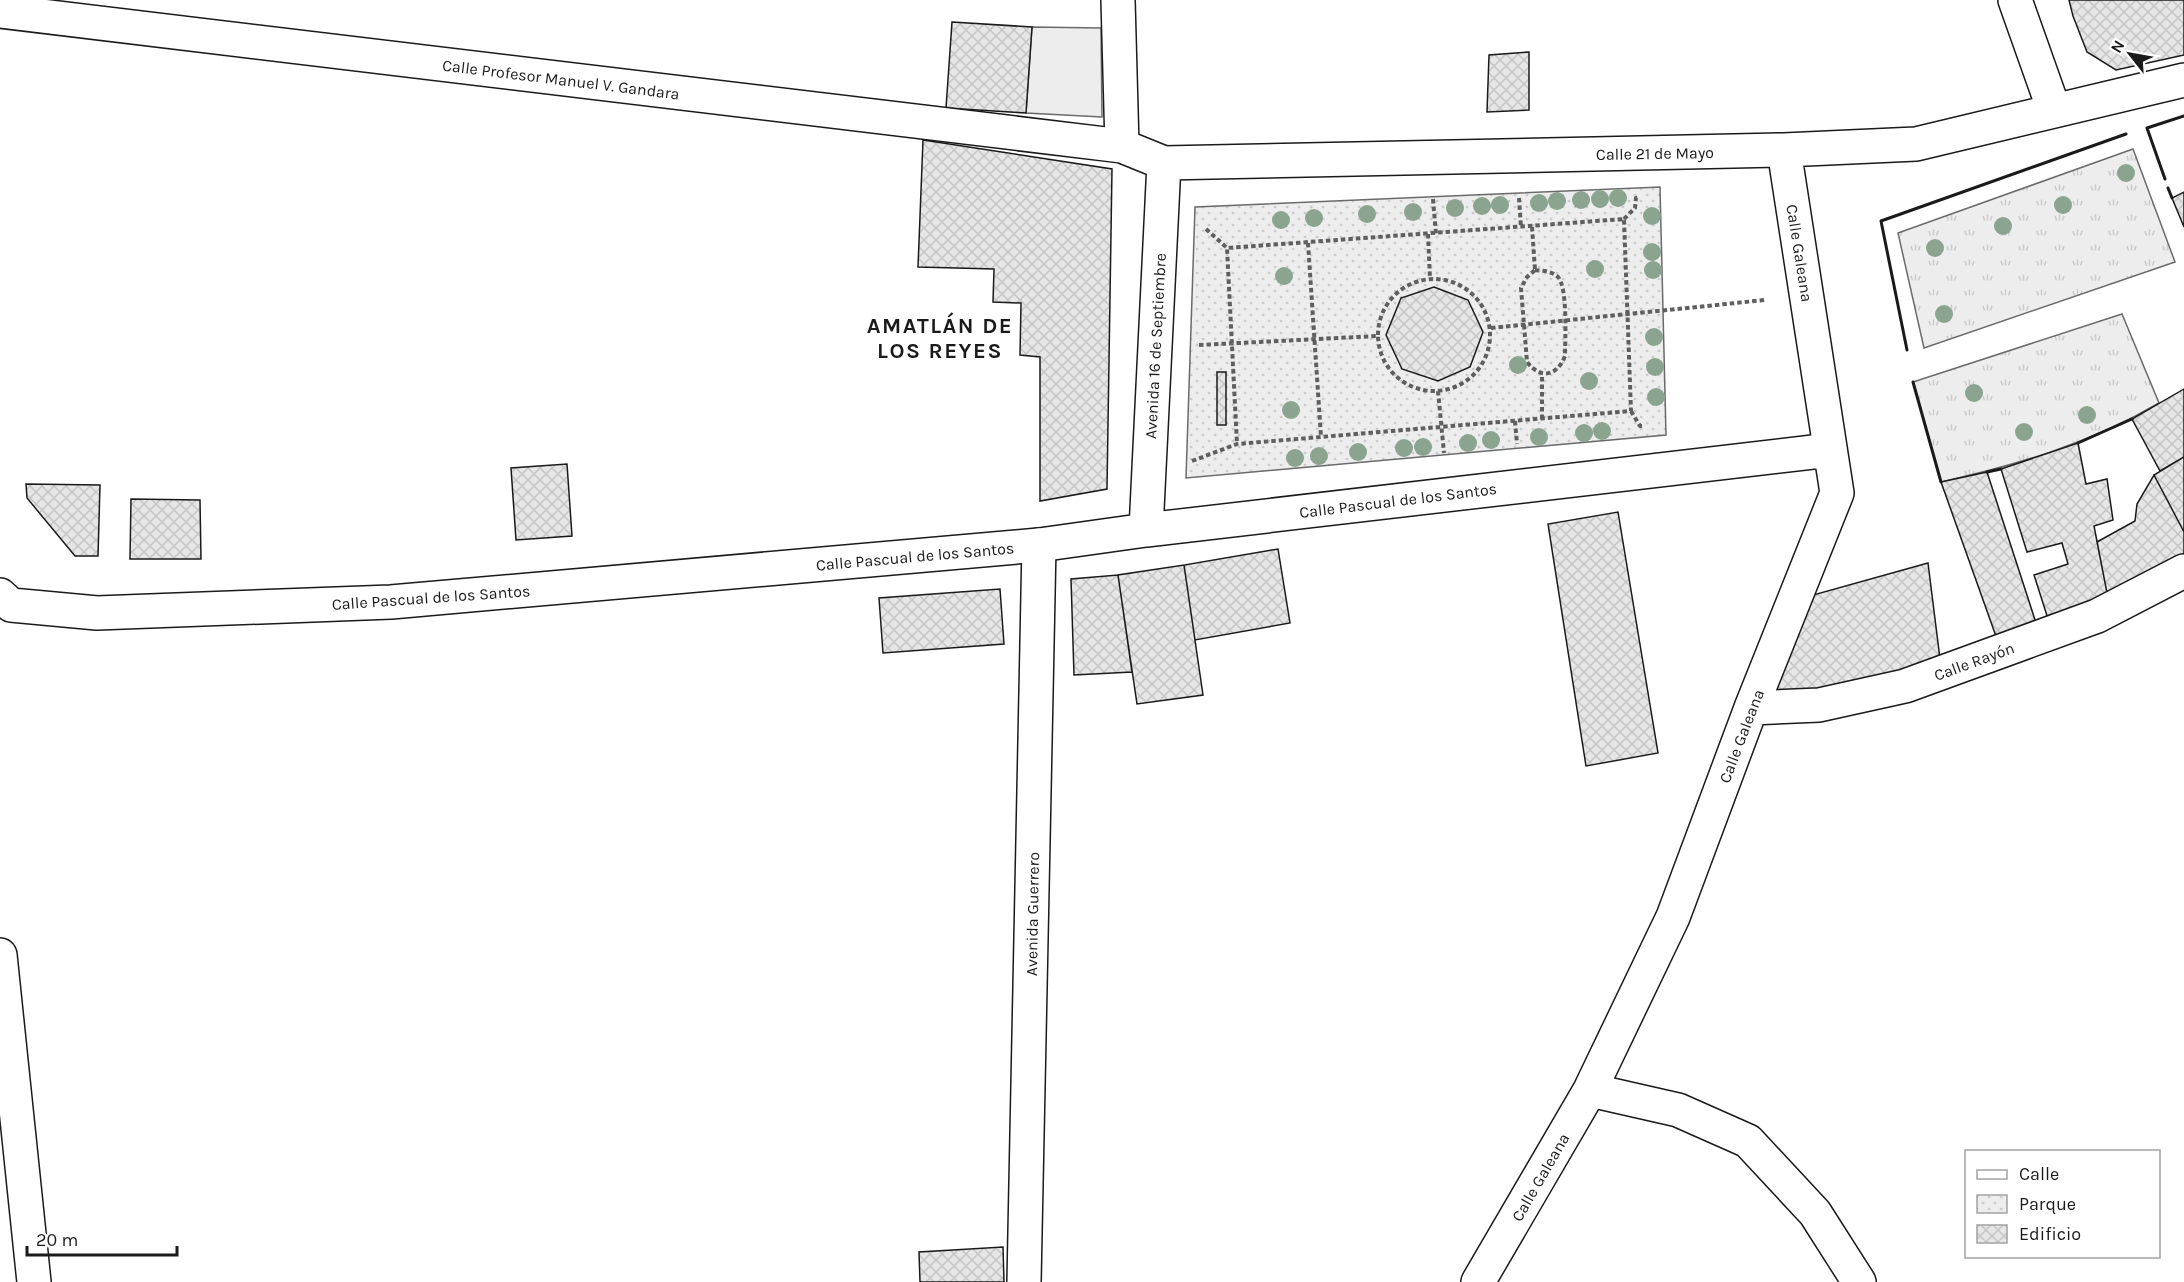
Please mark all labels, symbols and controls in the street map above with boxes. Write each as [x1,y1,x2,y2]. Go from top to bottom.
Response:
north arrow [2100,24,2160,84]
text: N [2106,37,2129,56]
street label: Calle Profesor Manuel V. Gandara [441,56,681,103]
street label: Calle 21 de Mayo [1596,143,1714,164]
street label: Calle Galeana [1782,203,1817,303]
street label: Avenida 16 de Septiembre [1141,253,1170,439]
district label: AMATLÁN DE LOS REYES [867,312,1013,364]
street label: Calle Pascual de los Santos [1298,479,1498,522]
street label: Calle Pascual de los Santos [815,538,1015,575]
street label: Calle Pascual de los Santos [331,581,531,614]
street label: Calle Rayón [1931,638,2017,685]
street label: Calle Galeana [1715,687,1768,786]
street label: Avenida Guerrero [1022,852,1043,976]
street label: Calle Galeana [1508,1130,1573,1225]
legend [1965,1150,2160,1258]
text: Calle [2019,1163,2059,1185]
text: Parque [2019,1193,2076,1215]
scale bar [27,1219,177,1257]
text: Edificio [2019,1223,2081,1245]
text: 20 m [36,1229,78,1251]

